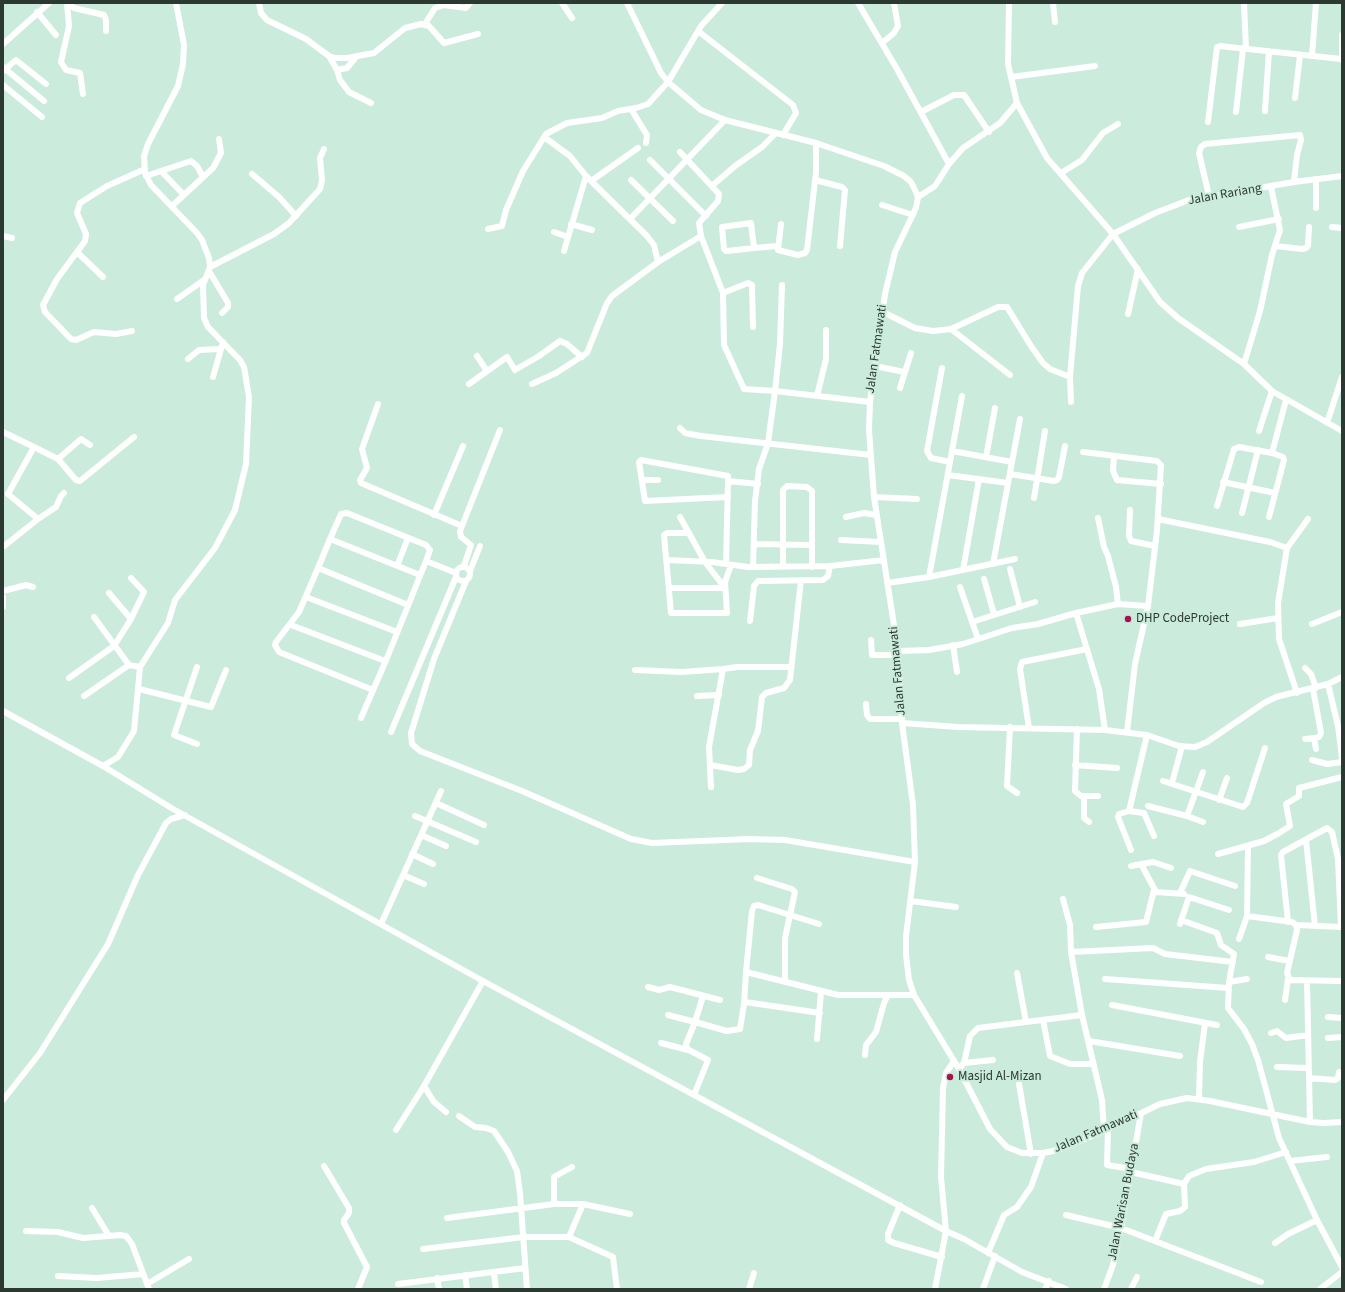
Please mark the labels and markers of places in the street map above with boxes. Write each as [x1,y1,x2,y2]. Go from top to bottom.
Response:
place label: DHP CodeProject [1136,611,1229,627]
marker: DHP CodeProject [1123,614,1133,624]
place label: Masjid Al-Mizan [958,1069,1042,1085]
marker: Masjid Al-Mizan [945,1072,955,1082]

